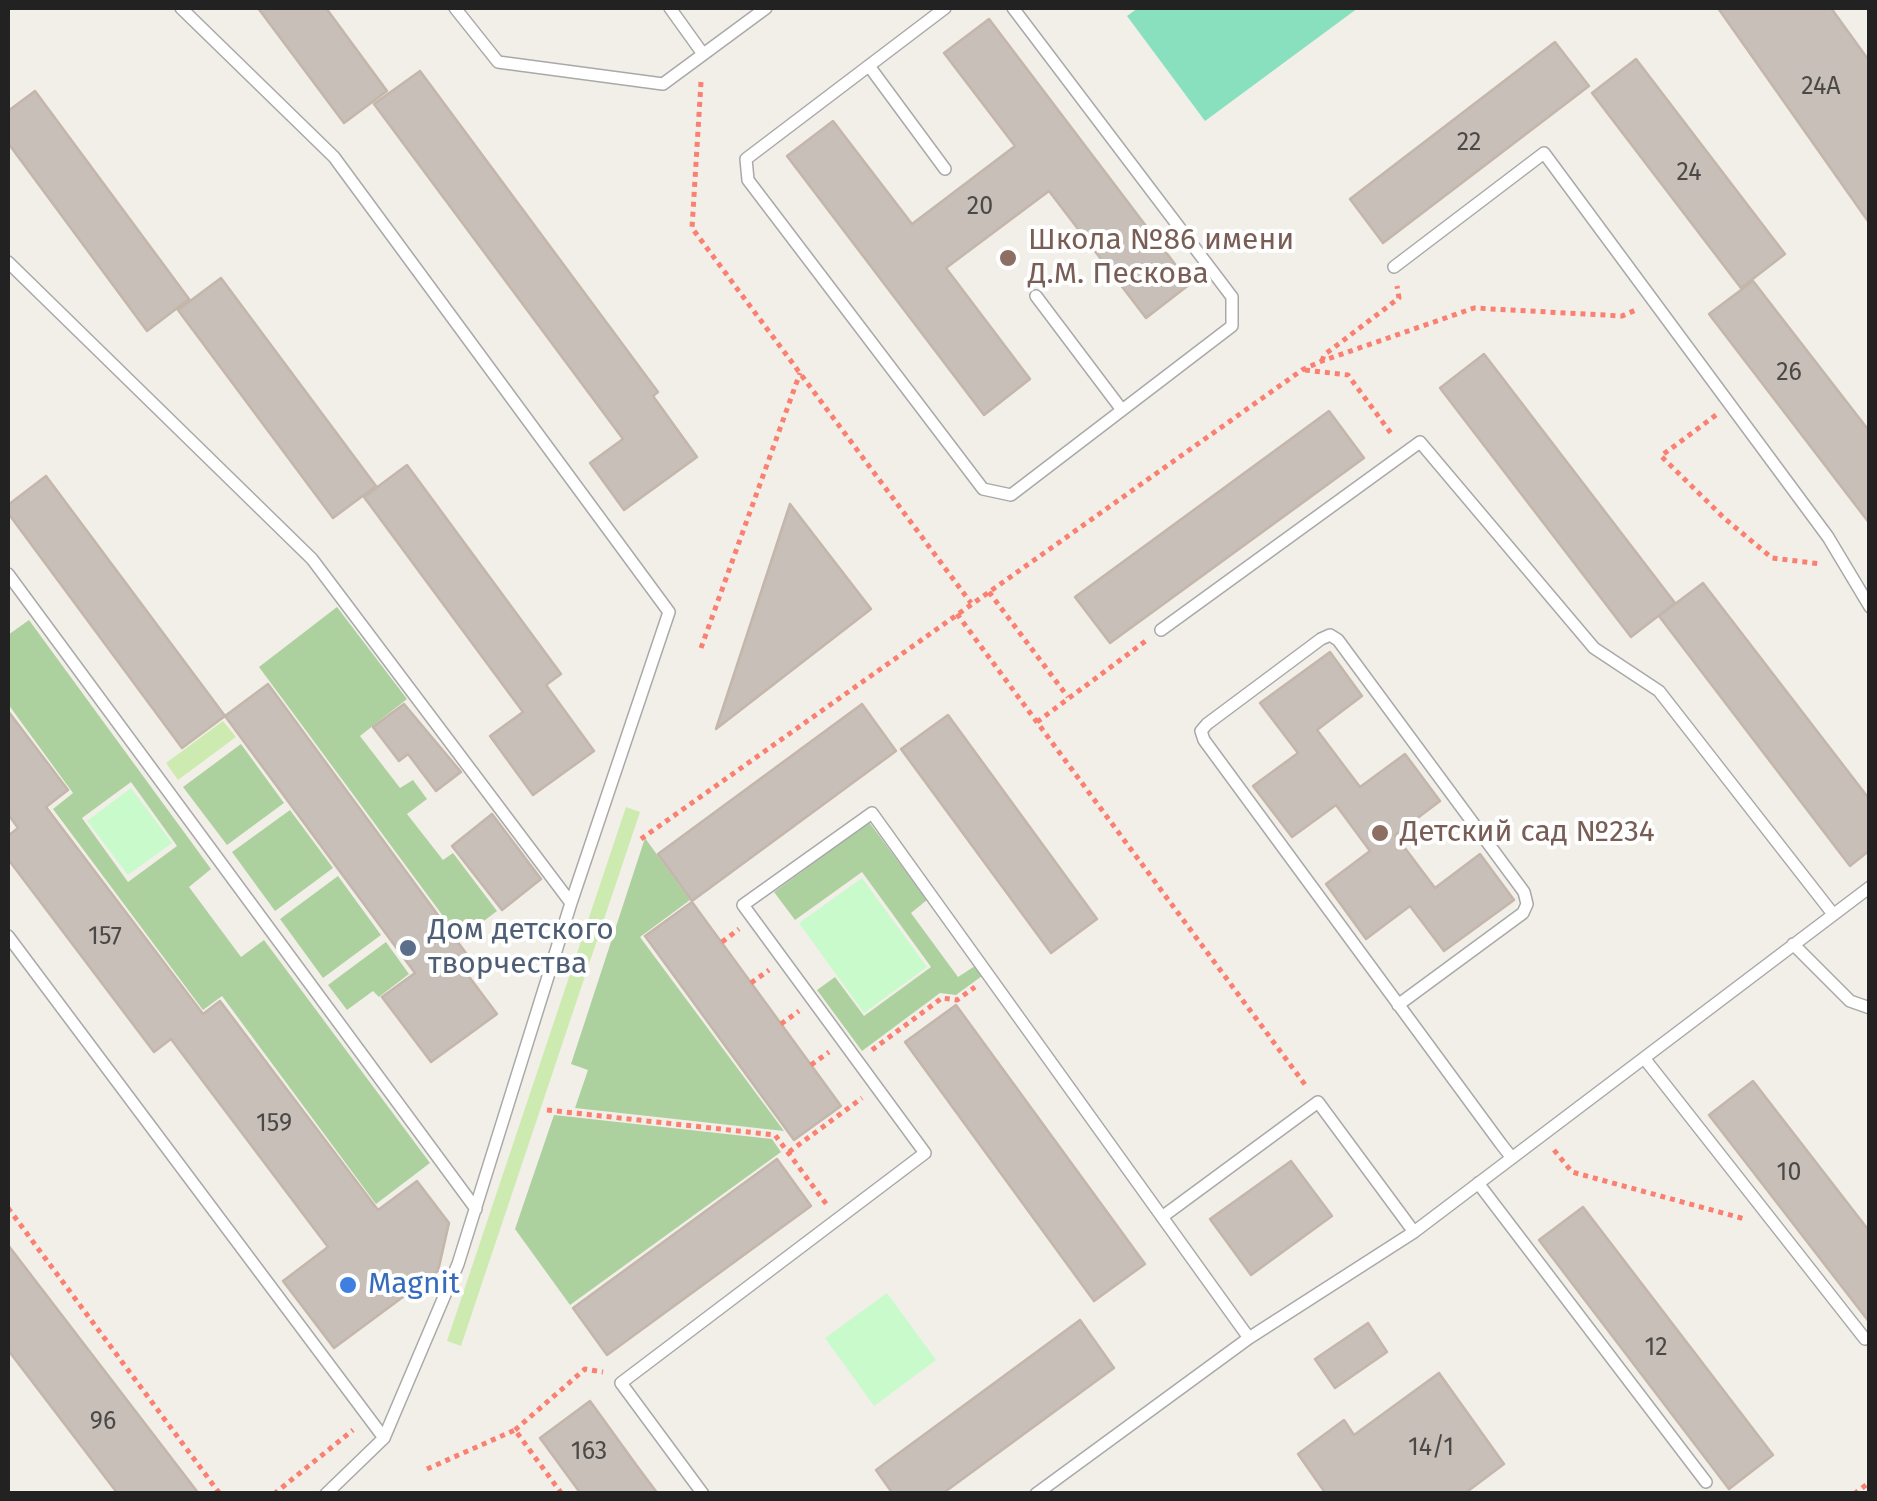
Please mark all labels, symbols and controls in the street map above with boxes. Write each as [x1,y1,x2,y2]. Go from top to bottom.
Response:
house number: 24А [1801,72,1841,102]
house number: 22 [1457,128,1481,158]
house number: 24 [1677,158,1701,188]
house number: 20 [967,192,993,222]
place label: Школа №86 имени Д.М. Пескова [1028,223,1294,294]
marker: Школа №86 имени Д.М. Пескова [997,247,1019,269]
house number: 26 [1776,358,1802,388]
place label: Детский сад №234 [1400,815,1655,851]
marker: Детский сад №234 [1369,822,1391,844]
place label: Дом детского творчества [428,913,614,984]
house number: 157 [88,922,122,952]
marker: Дом детского творчества [397,937,419,959]
house number: 159 [256,1109,292,1139]
house number: 10 [1777,1158,1801,1188]
place label: Magnit [368,1267,460,1303]
marker: Magnit [337,1274,359,1296]
house number: 12 [1644,1333,1668,1363]
house number: 96 [90,1407,116,1437]
house number: 14/1 [1408,1433,1454,1463]
house number: 163 [571,1437,607,1467]

